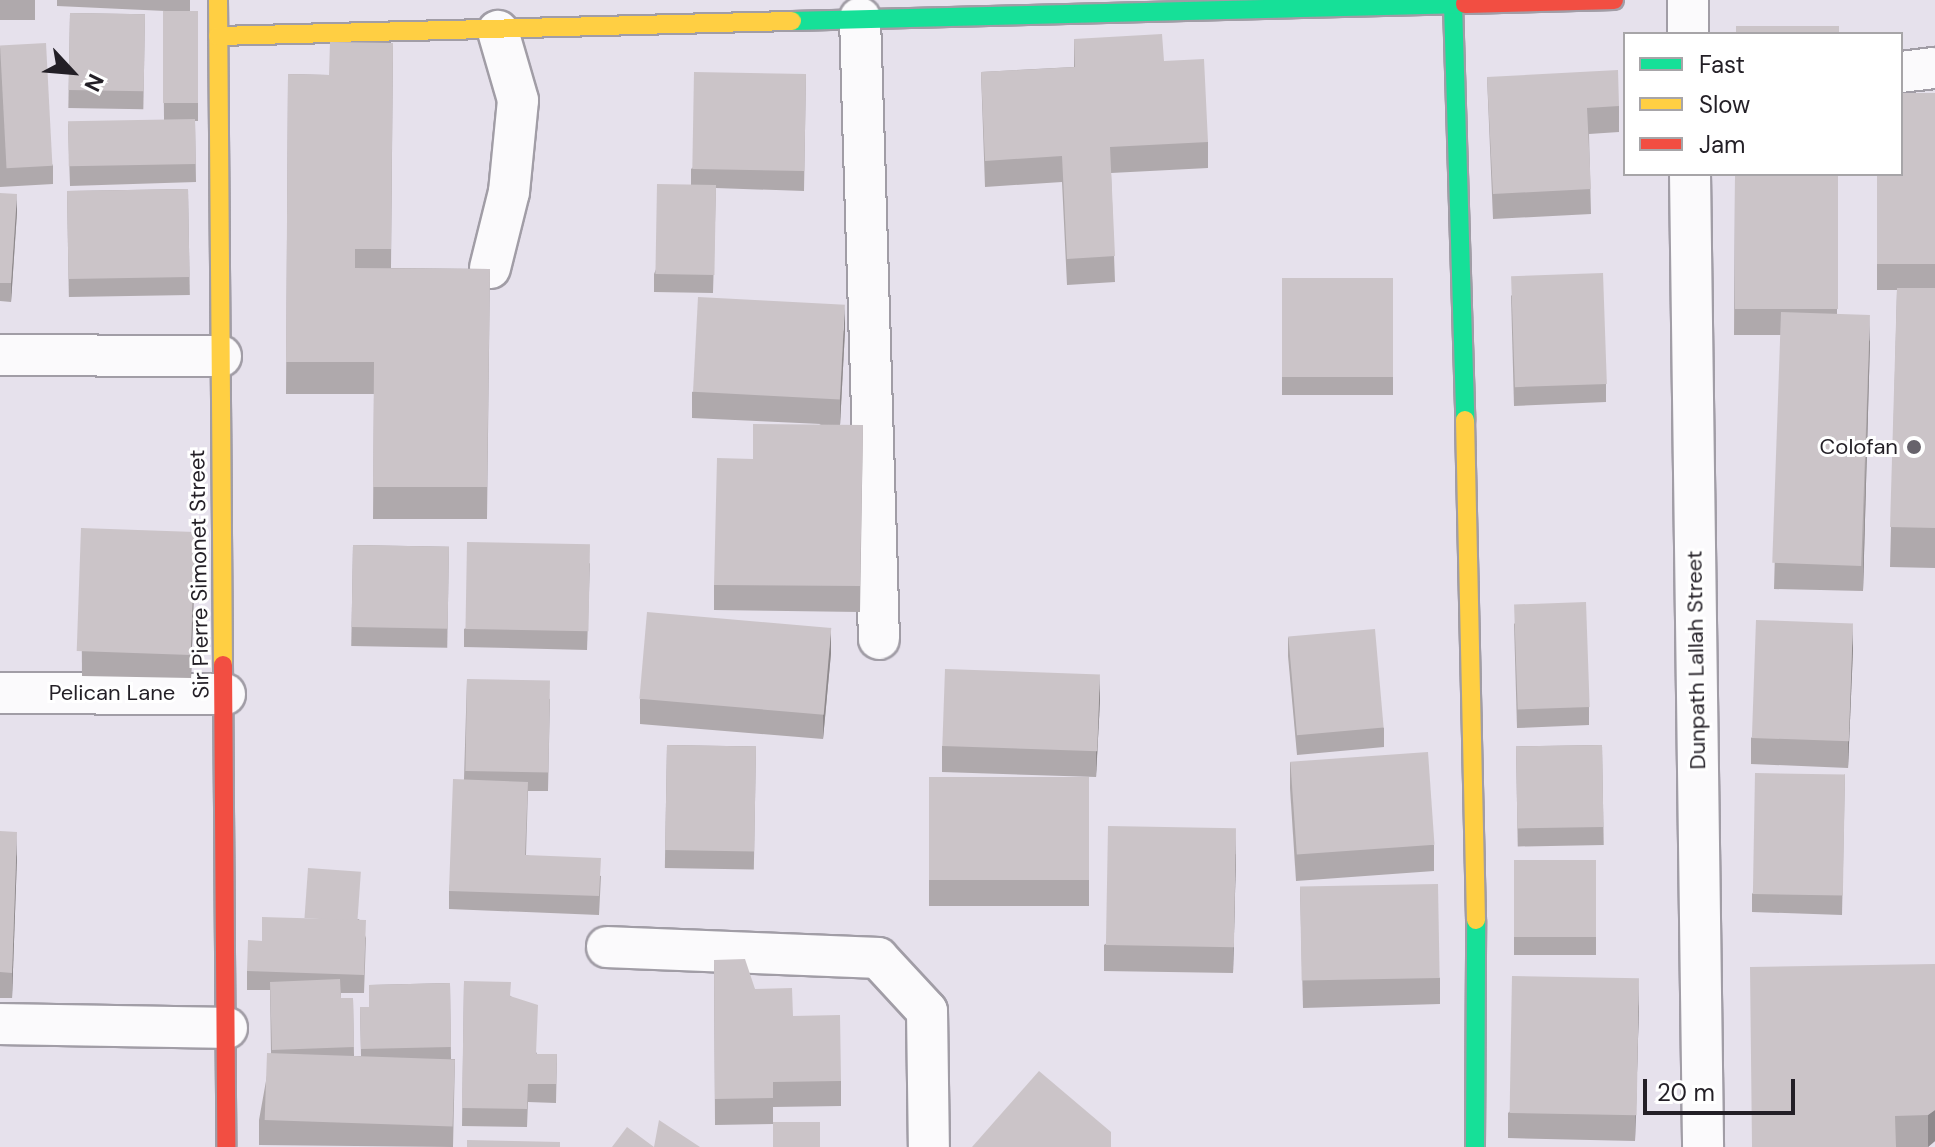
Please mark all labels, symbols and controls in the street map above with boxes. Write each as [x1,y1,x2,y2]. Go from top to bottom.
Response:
north arrow [32,32,112,112]
legend [1623,32,1903,176]
text: Fast [1699,49,1745,80]
text: N [77,69,111,96]
text: Slow [1699,89,1750,120]
text: Jam [1699,129,1745,160]
place label: Colofan [1820,434,1898,460]
marker: Colofan [1905,438,1923,456]
street label: Sir Pierre Simonet Street [184,449,214,699]
street label: Dunpath Lallah Street [1681,550,1711,770]
street label: Pelican Lane [49,680,175,706]
scale bar [1647,1063,1799,1113]
text: 20 m [1657,1077,1715,1108]

